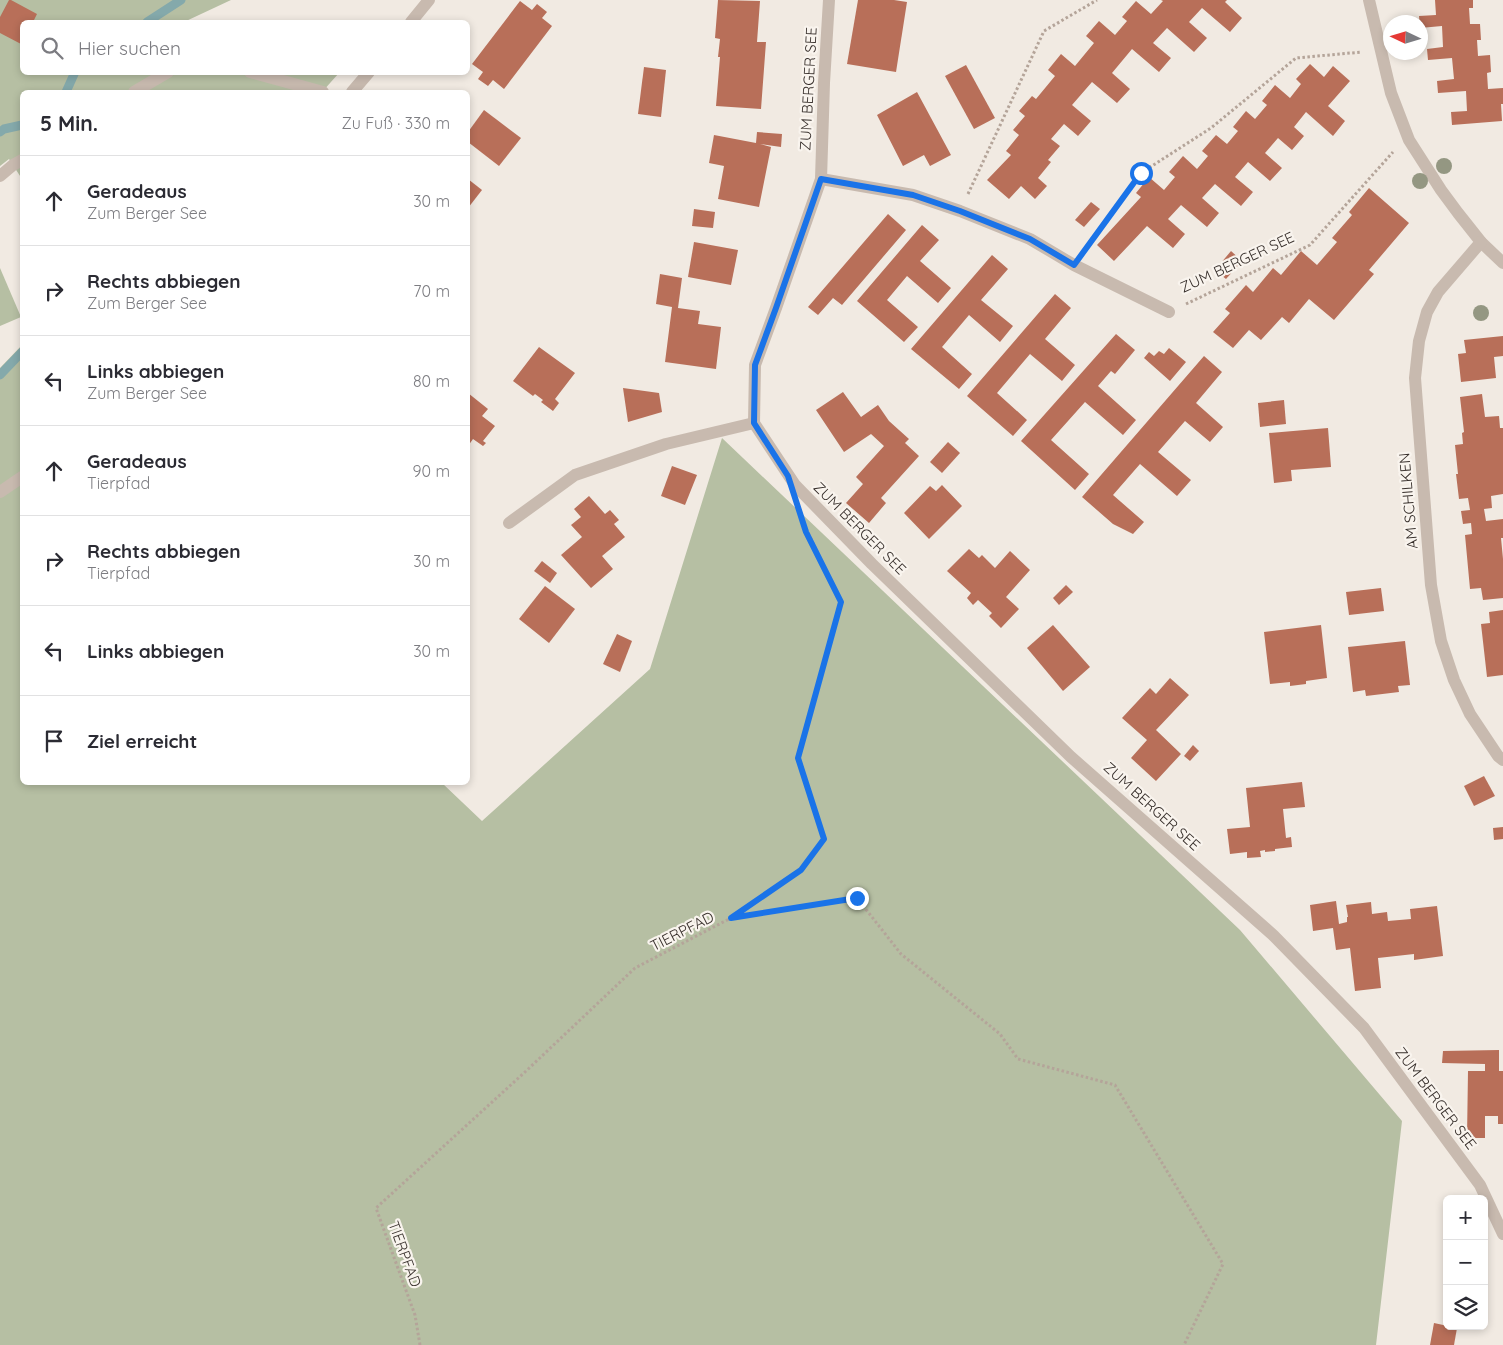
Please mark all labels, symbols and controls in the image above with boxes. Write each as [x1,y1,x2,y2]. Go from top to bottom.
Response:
north arrow [1383,15,1428,60]
search box [20,20,470,75]
street label: ZUM BERGER SEE [795,27,821,151]
icon: search [38,34,66,62]
text: Hier suchen [78,36,181,60]
text: 5 Min. [40,110,98,136]
text: Zu Fuß · 330 m [342,113,450,133]
route start [1130,162,1153,185]
text: Geradeaus [87,179,187,203]
icon: ahead [40,187,68,215]
text: 30 m [413,191,450,211]
text: Zum Berger See [87,203,207,223]
street label: ZUM BERGER SEE [1177,227,1297,297]
text: Rechts abbiegen [87,269,240,293]
icon: right [40,277,68,305]
text: 70 m [413,281,450,301]
text: Zum Berger See [87,293,207,313]
text: Links abbiegen [87,359,224,383]
icon: left [40,367,68,395]
text: 80 m [413,371,450,391]
text: Zum Berger See [87,383,207,403]
text: Geradeaus [87,449,187,473]
street label: AM SCHILKEN [1394,452,1422,550]
icon: ahead [40,457,68,485]
text: 90 m [413,461,450,481]
text: Tierpfad [87,473,150,493]
street label: ZUM BERGER SEE [810,478,910,578]
text: Rechts abbiegen [87,539,240,563]
icon: right [40,547,68,575]
text: 30 m [413,551,450,571]
text: Tierpfad [87,563,150,583]
icon: left [40,637,68,665]
text: Links abbiegen [87,639,224,663]
text: 30 m [413,641,450,661]
icon: arrive [40,727,68,755]
text: Ziel erreicht [87,729,197,753]
street label: ZUM BERGER SEE [1100,758,1204,854]
route end [846,887,869,910]
street label: TIERPFAD [647,907,717,955]
street label: ZUM BERGER SEE [1391,1043,1481,1153]
map controls [1443,1195,1488,1330]
button: + [1443,1195,1488,1240]
street label: TIERPFAD [384,1218,426,1290]
button: − [1443,1240,1488,1285]
button: layers [1443,1285,1488,1330]

